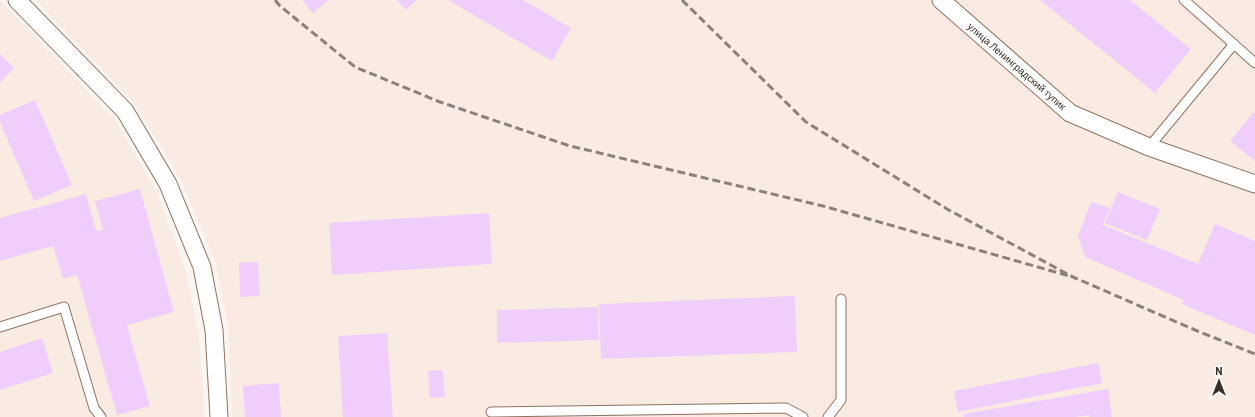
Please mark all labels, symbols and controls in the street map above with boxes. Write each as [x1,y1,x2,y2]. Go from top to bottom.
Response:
street label: улица Ленинградский тупик [965,20,1069,112]
north arrow [1199,361,1239,401]
text: N [1215,364,1223,377]

